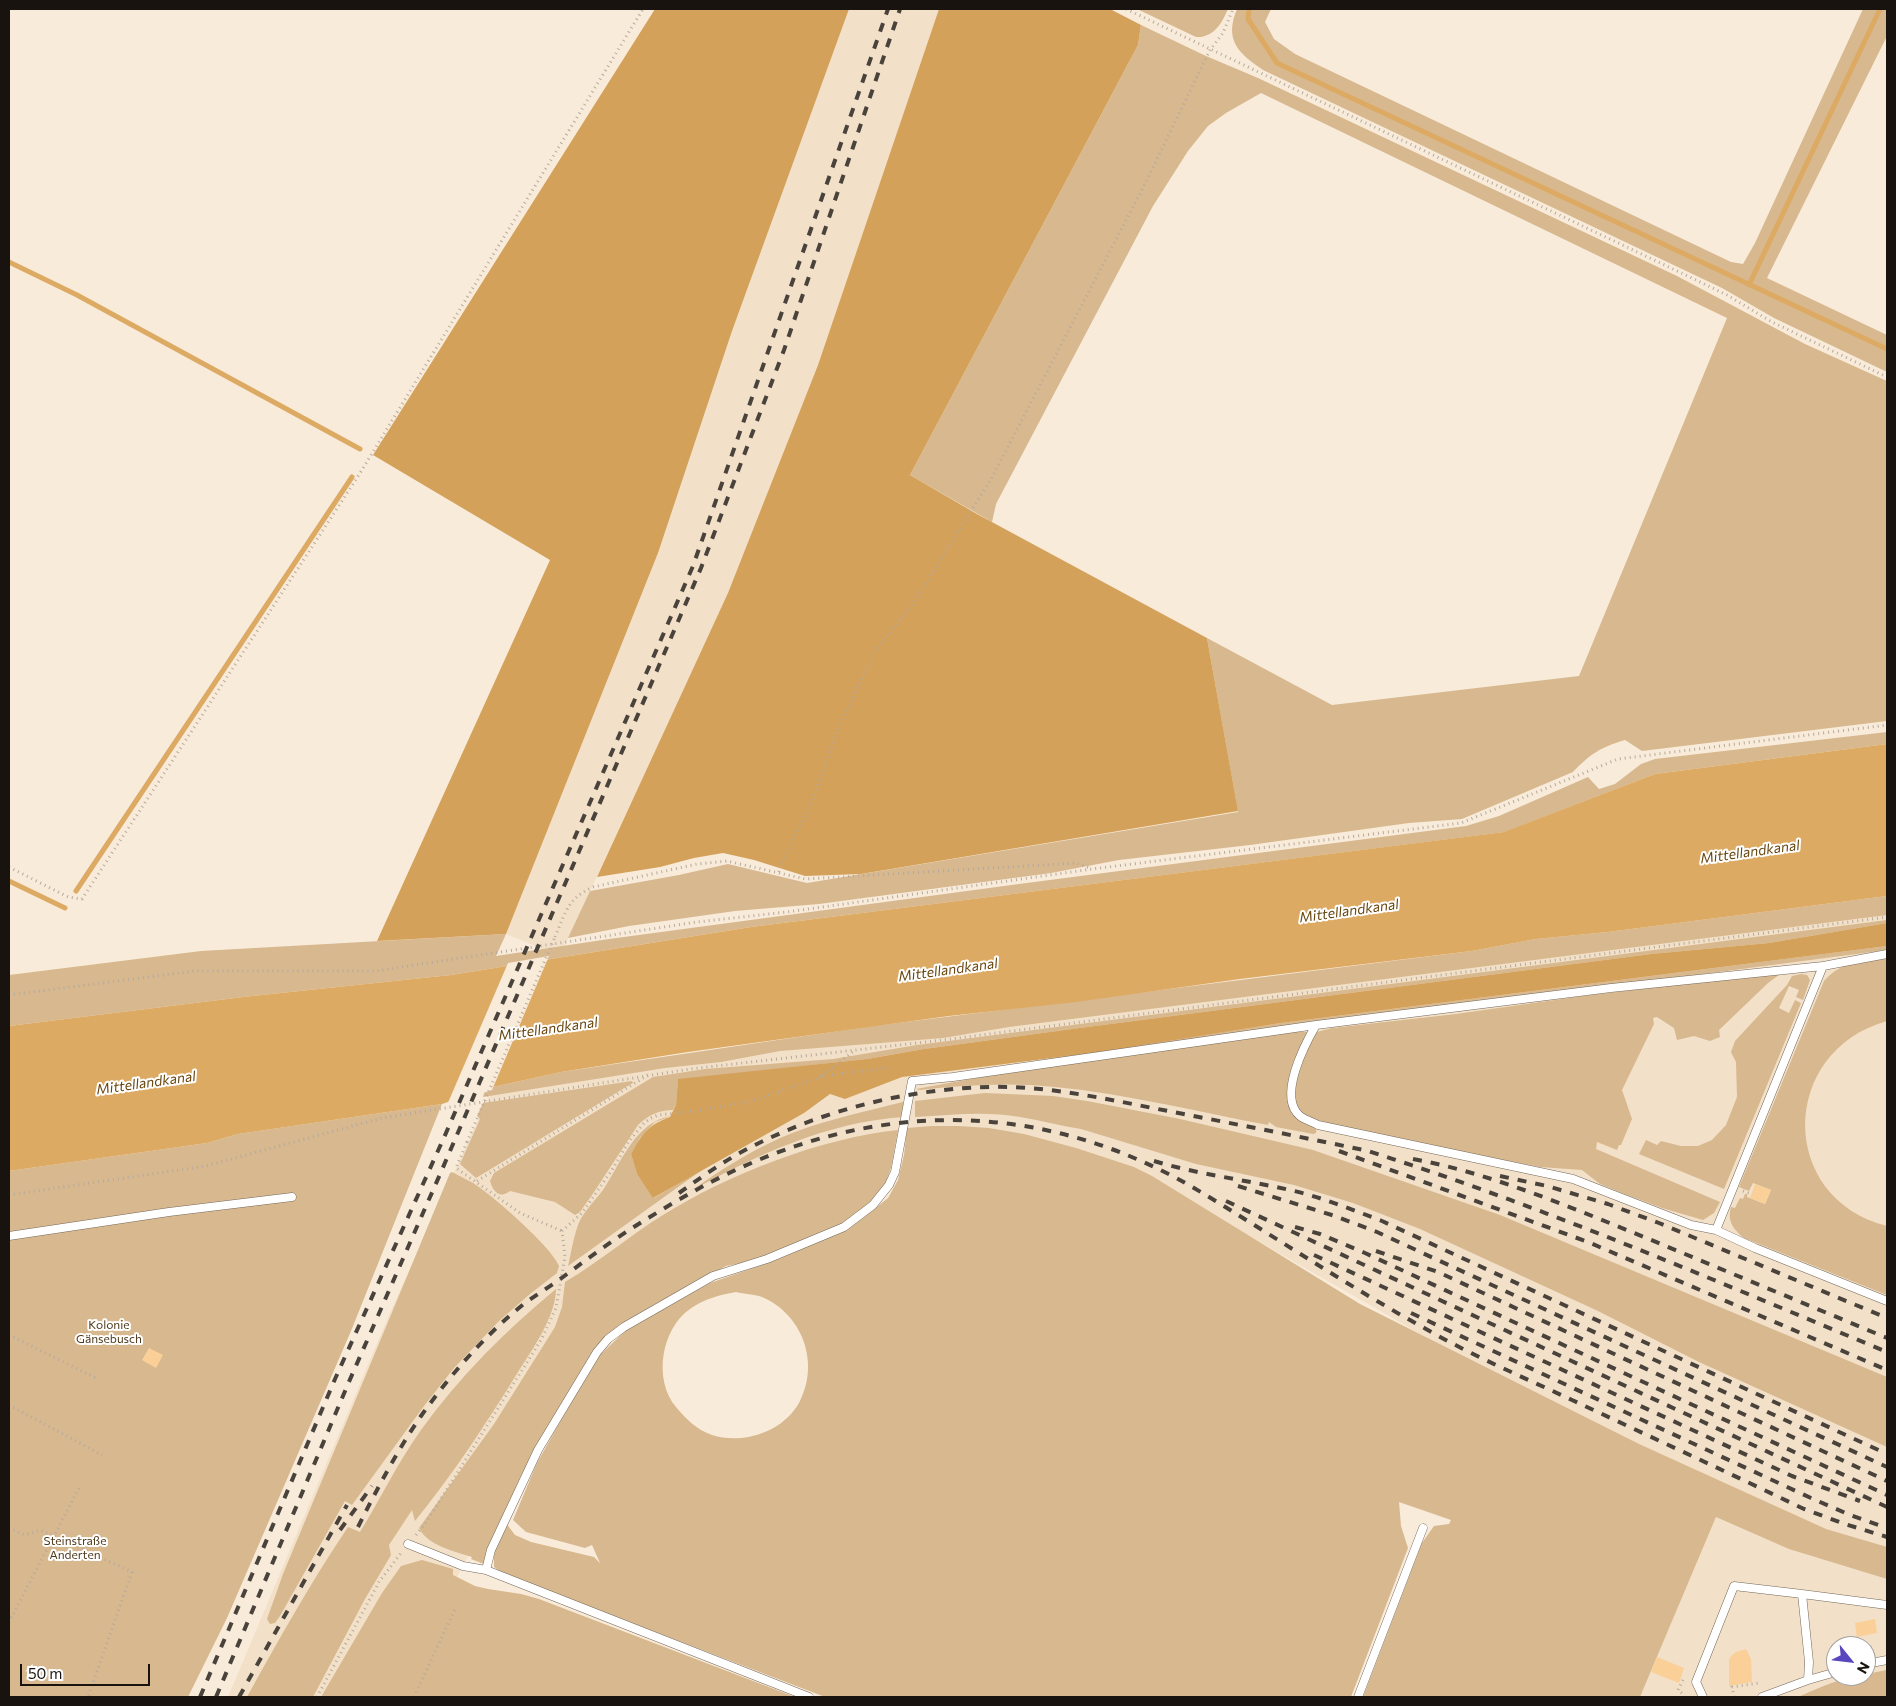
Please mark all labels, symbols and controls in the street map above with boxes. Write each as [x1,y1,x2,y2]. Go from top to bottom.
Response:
water label: Mittellandkanal [1699,837,1801,867]
water label: Mittellandkanal [1298,896,1400,926]
water label: Mittellandkanal [897,955,999,985]
water label: Mittellandkanal [497,1014,599,1044]
water label: Mittellandkanal [95,1068,197,1098]
park label: Kolonie Gänsebusch [76,1318,142,1346]
park label: Steinstraße Anderten [44,1534,106,1562]
north arrow [1826,1636,1876,1686]
scale bar [22,1654,152,1686]
text: N [1854,1659,1874,1677]
text: 50 m [28,1664,62,1682]

